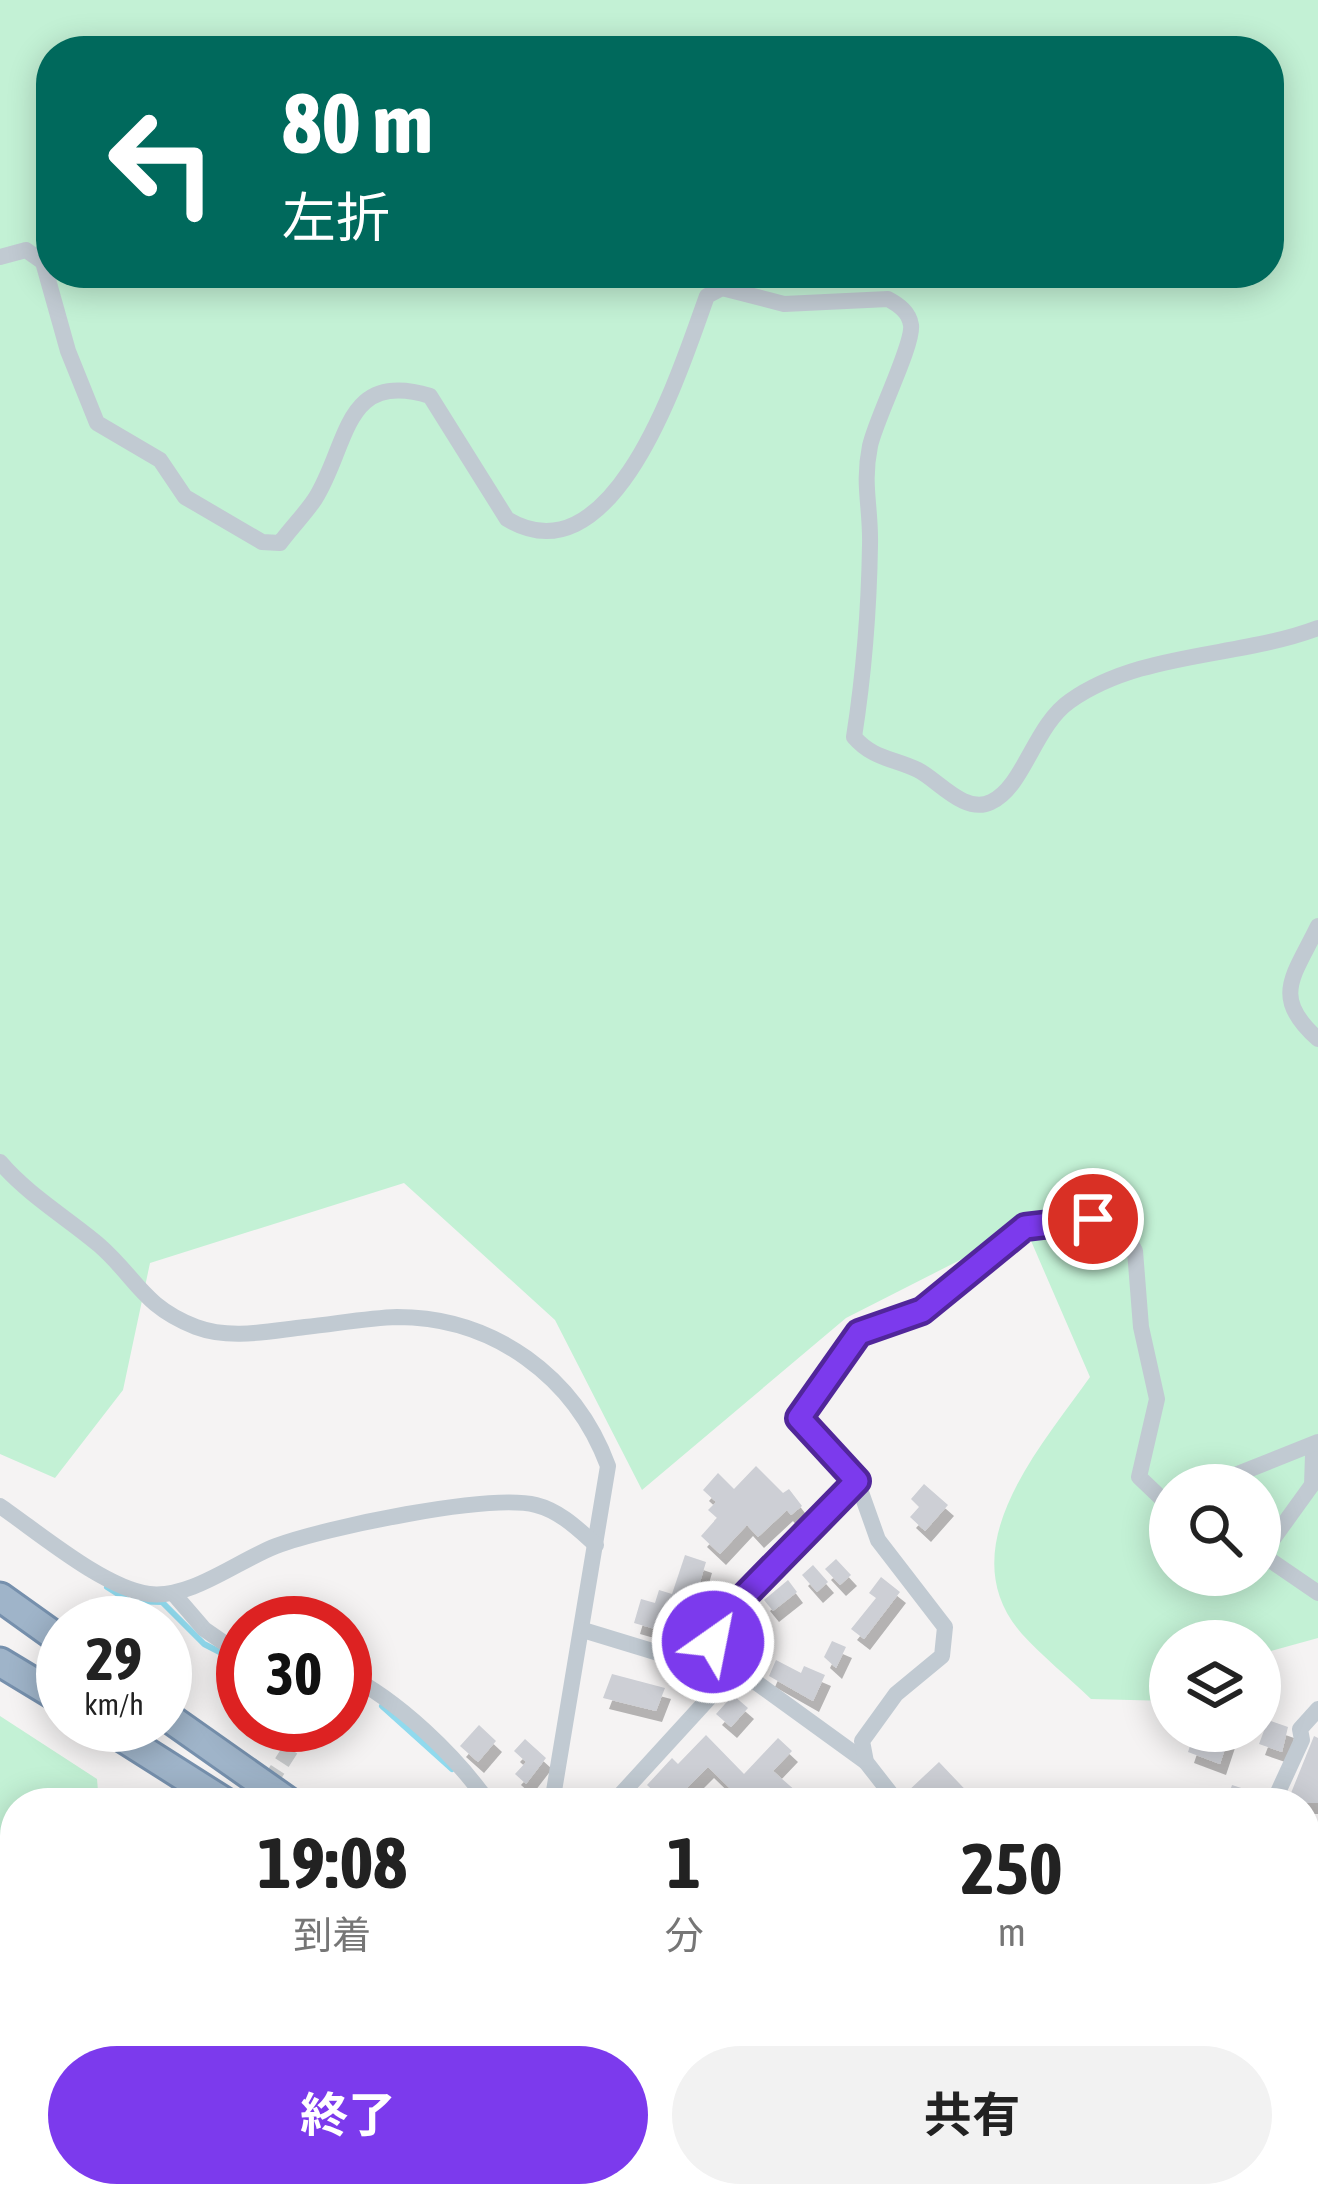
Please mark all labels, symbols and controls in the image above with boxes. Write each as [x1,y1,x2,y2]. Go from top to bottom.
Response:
text: 80 m [282,75,433,171]
icon: left [84,84,240,240]
text: 左折 [282,187,390,248]
pin [1042,1168,1144,1270]
icon: arrive [1060,1186,1126,1252]
map controls [1149,1464,1281,1752]
button: search [1149,1464,1281,1596]
position arrow [650,1579,776,1705]
speed limit sign: 30 [216,1596,372,1752]
button: layers [1149,1620,1281,1752]
text: 29 [86,1624,142,1693]
text: km/h [84,1687,144,1721]
text: 19:08 [257,1821,407,1903]
text: 1 [667,1821,701,1903]
text: 250 [961,1827,1063,1909]
text: m [998,1910,1026,1954]
text: 到着 [293,1913,371,1957]
text: 分 [665,1913,704,1957]
button: 終了 [48,2046,648,2184]
button: 共有 [672,2046,1272,2184]

